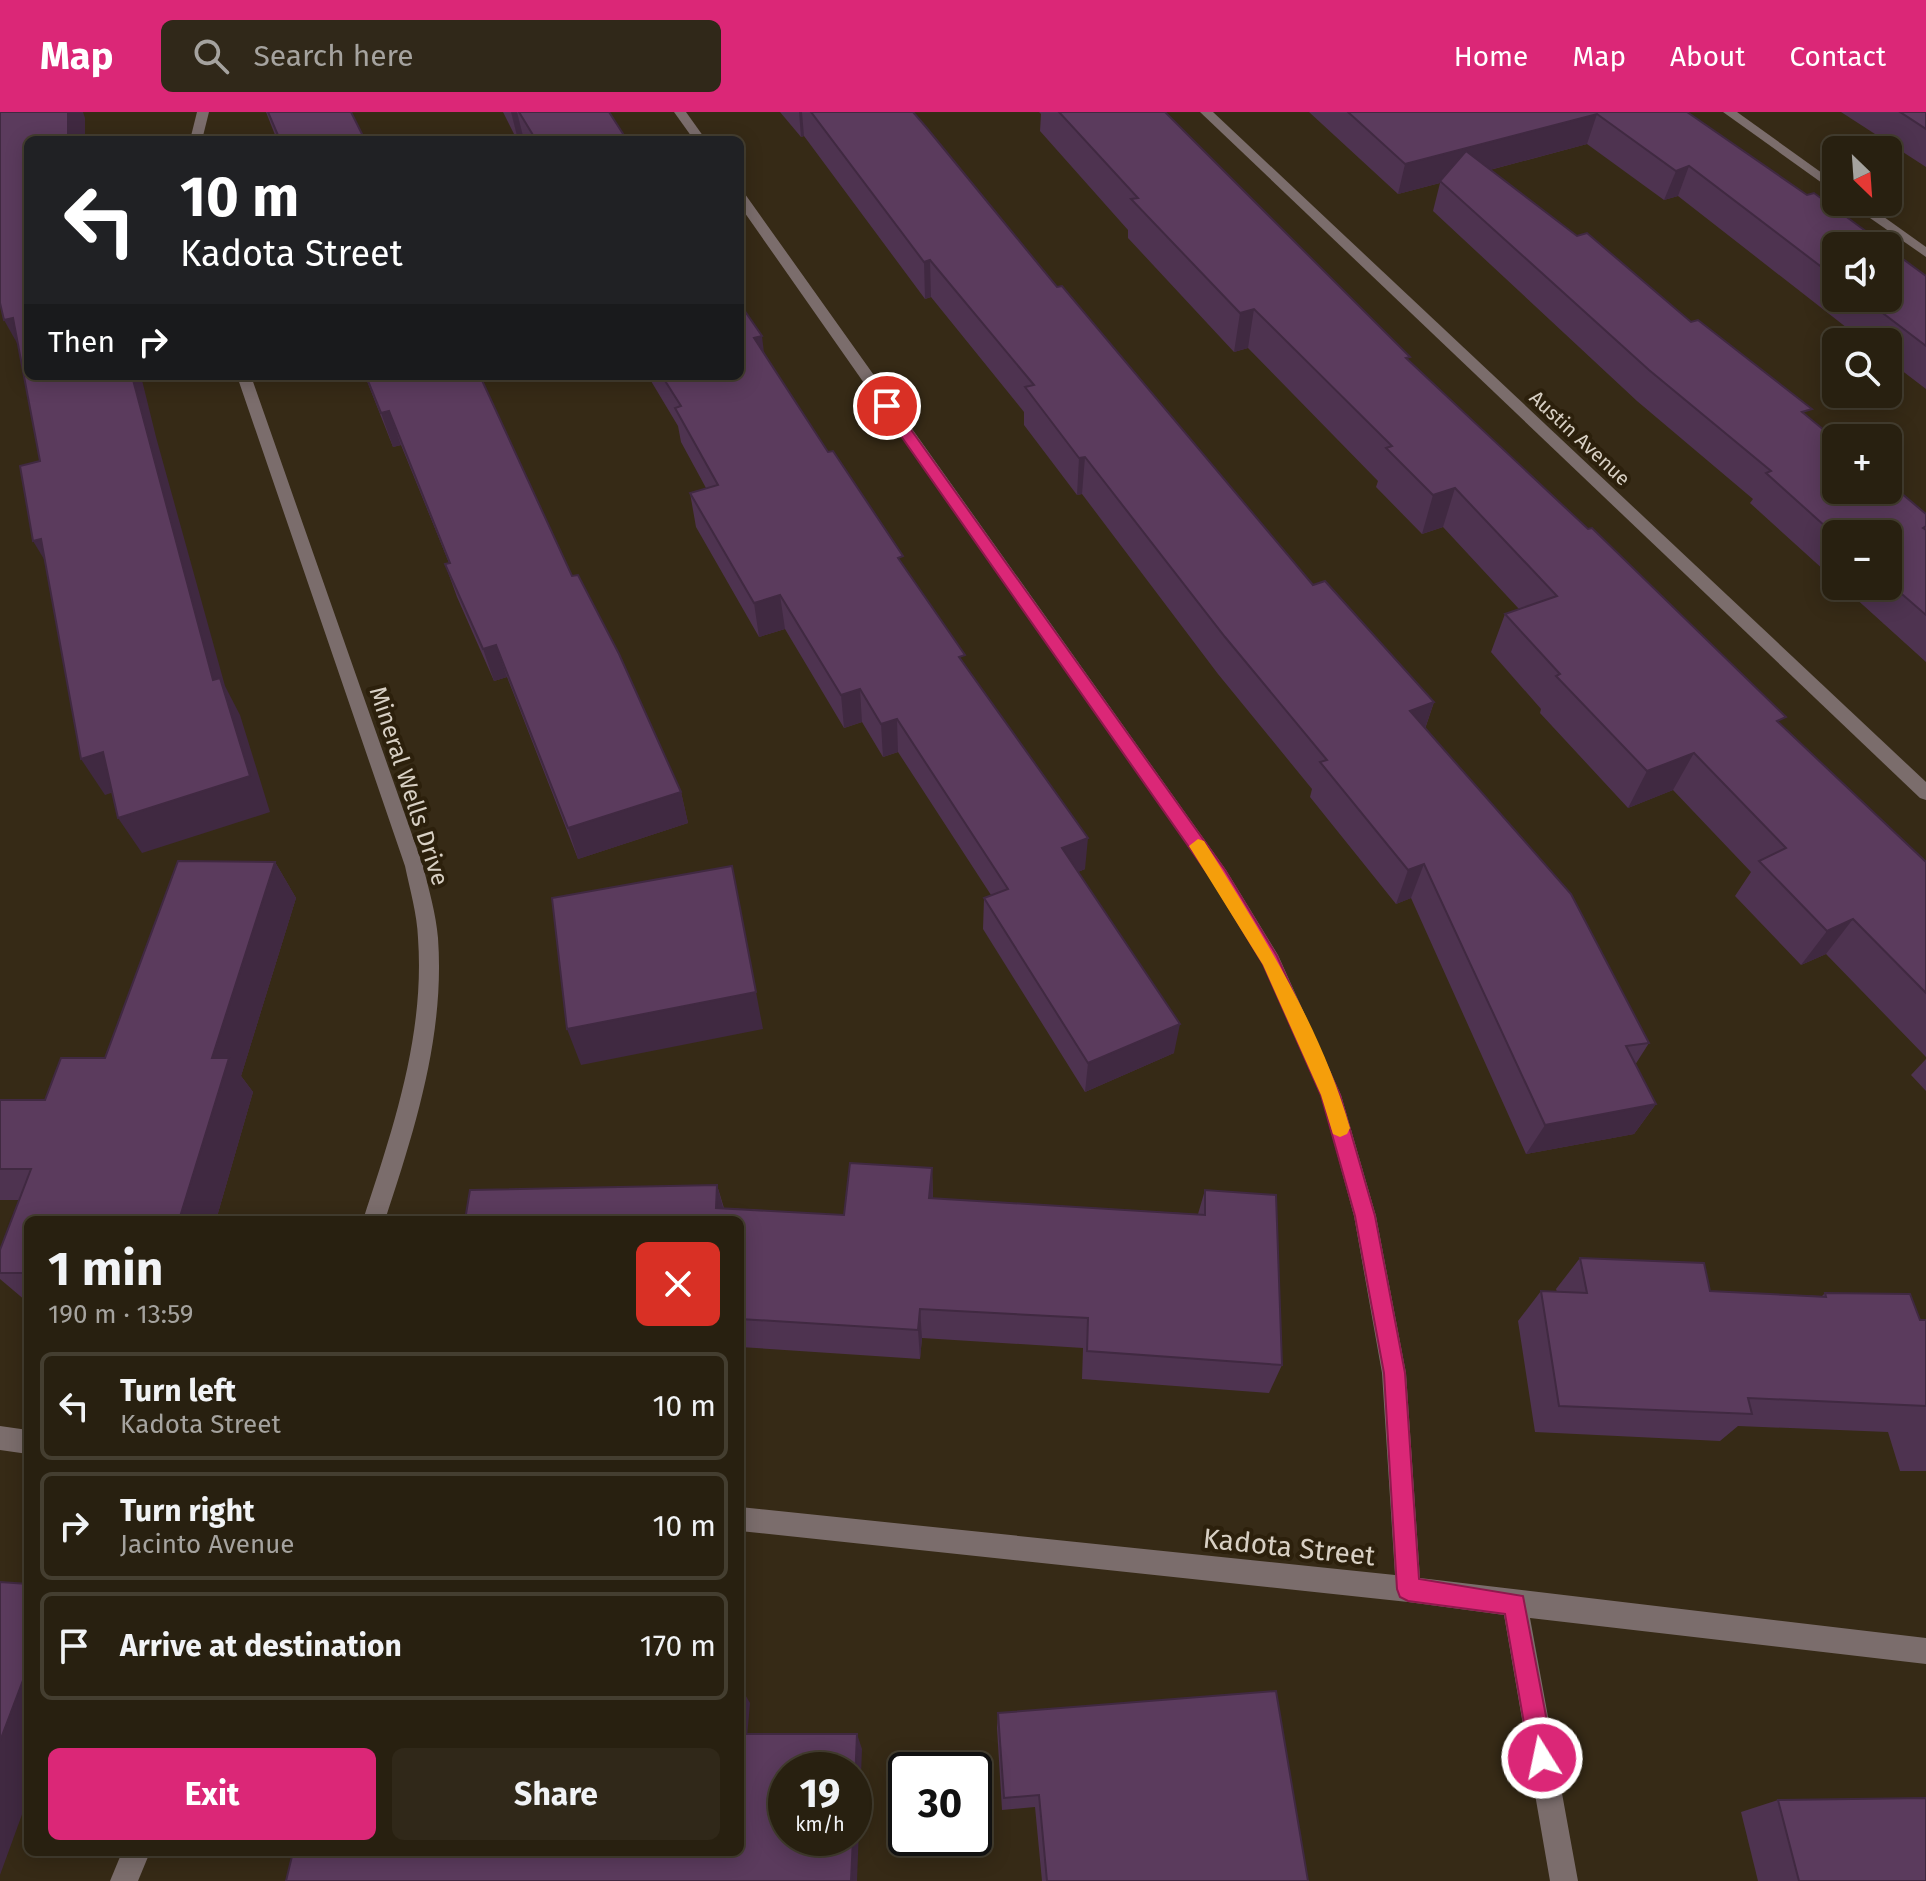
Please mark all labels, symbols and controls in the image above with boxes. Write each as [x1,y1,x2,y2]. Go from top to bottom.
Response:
search box [161,20,721,92]
text: Map [40,33,113,79]
icon: search [189,34,233,78]
text: Search here [253,38,414,74]
text: Home [1454,40,1528,73]
text: Map [1572,40,1626,73]
text: About [1670,40,1745,73]
text: Contact [1789,40,1886,73]
north arrow [1822,136,1902,216]
map controls [1822,136,1902,600]
text: 10 m [180,164,299,231]
icon: left [48,168,152,272]
text: Kadota Street [180,232,403,276]
button: sound [1822,232,1902,312]
icon: right [131,320,175,364]
text: Then [48,324,115,360]
button: search [1822,328,1902,408]
pin [853,372,921,440]
icon: arrive [865,384,909,428]
street label: Austin Avenue [1525,385,1635,491]
button: + [1822,424,1902,504]
button: − [1822,520,1902,600]
street label: Mineral Wells Drive [364,683,454,889]
text: 1 min [48,1240,163,1298]
button: close [636,1242,720,1326]
text: 190 m · 13:59 [48,1299,193,1330]
text: Turn left [120,1373,236,1409]
icon: left [52,1384,96,1428]
text: 10 m [653,1388,716,1424]
text: Kadota Street [120,1409,281,1440]
text: Turn right [120,1493,255,1529]
icon: right [52,1504,96,1548]
text: 10 m [653,1508,716,1544]
street label: Kadota Street [1201,1522,1378,1573]
text: Jacinto Avenue [120,1529,294,1560]
icon: arrive [52,1624,96,1668]
text: Arrive at destination [120,1628,402,1664]
text: 170 m [640,1628,716,1664]
position arrow [1500,1716,1584,1800]
button: Exit [48,1748,376,1840]
button: Share [392,1748,720,1840]
speed limit sign: 30 [888,1752,992,1856]
text: 19 [800,1770,840,1818]
text: km/h [795,1812,845,1836]

